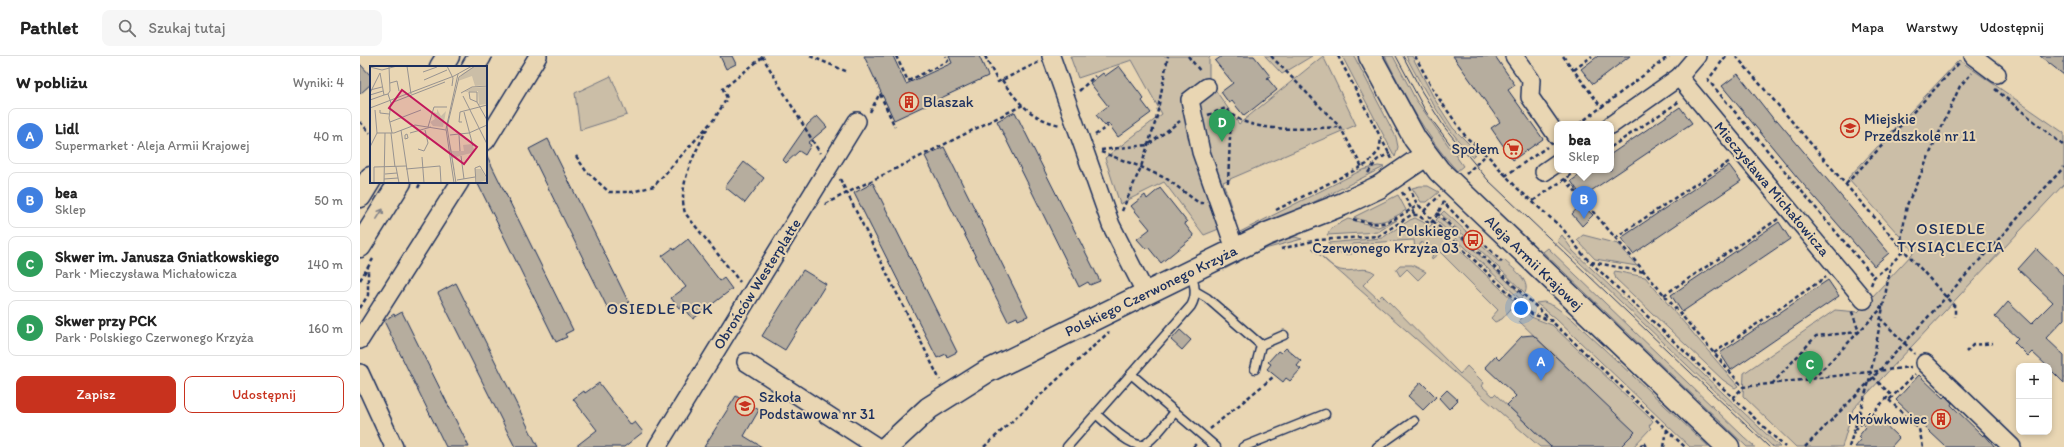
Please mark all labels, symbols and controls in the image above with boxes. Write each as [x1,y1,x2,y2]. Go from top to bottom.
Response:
search box [102,10,382,46]
text: Pathlet [20,16,78,39]
icon: search [116,17,138,39]
text: Szukaj tutaj [148,19,225,37]
text: Mapa [1851,19,1884,36]
text: Warstwy [1906,19,1958,36]
text: Udostępnij [1980,19,2044,36]
inset map [370,66,487,183]
text: W pobliżu [16,72,87,92]
text: Wyniki: 4 [293,75,344,90]
building icon: Blaszak [898,91,920,113]
place label: Blaszak [923,93,974,111]
pin: D [1209,109,1235,142]
place label: Miejskie Przedszkole nr 11 [1864,110,1976,145]
school or university icon: Miejskie Przedszkole nr 11 [1839,117,1861,139]
street label: Mieczysława Michałowicza [1710,118,1834,260]
text: Lidl [55,120,79,138]
popup [1554,121,1614,173]
text: A [26,129,34,144]
text: 40 m [313,129,343,144]
text: bea [1569,131,1591,149]
text: Supermarket · Aleja Armii Krajowej [55,138,249,153]
supermarket icon: Społem [1502,138,1524,160]
place label: Społem [1451,140,1499,158]
text: Sklep [1569,149,1599,164]
text: bea [55,184,77,202]
pin: B [1571,186,1597,219]
text: B [26,193,34,208]
text: 50 m [314,193,343,208]
text: Sklep [55,202,86,217]
one-way arrow [376,209,384,220]
street label: Aleja Armii Krajowej [1481,211,1587,315]
street label: Obrońców Westerplatte [709,215,805,353]
district label: OSIEDLE TYSIĄCLECIA [1897,219,2005,256]
place label: Polskiego Czerwonego Krzyża 03 [1312,222,1459,257]
bus stop icon: Polskiego Czerwonego Krzyża 03 [1462,229,1484,251]
street label: Polskiego Czerwonego Krzyża [1062,241,1240,341]
text: Skwer im. Janusza Gniatkowskiego [55,248,279,266]
text: C [26,257,34,272]
text: 140 m [307,257,343,272]
text: Park · Mieczysława Michałowicza [55,266,237,281]
your location [1511,298,1531,318]
district label: OSIEDLE PCK [606,299,714,318]
text: Skwer przy PCK [55,312,157,330]
text: D [26,321,34,336]
text: 160 m [308,321,343,336]
text: Park · Polskiego Czerwonego Krzyża [55,330,254,345]
pin: A [1528,348,1554,381]
pin: C [1797,351,1823,384]
map controls [2016,363,2052,435]
button: + [2016,363,2052,399]
button: Zapisz [16,376,176,413]
button: Udostępnij [184,376,344,413]
place label: Szkoła Podstawowa nr 31 [759,388,875,423]
school or university icon: Szkoła Podstawowa nr 31 [734,395,756,417]
button: − [2016,399,2052,435]
building icon: Mrówkowiec [1930,408,1952,430]
place label: Mrówkowiec [1848,410,1927,428]

